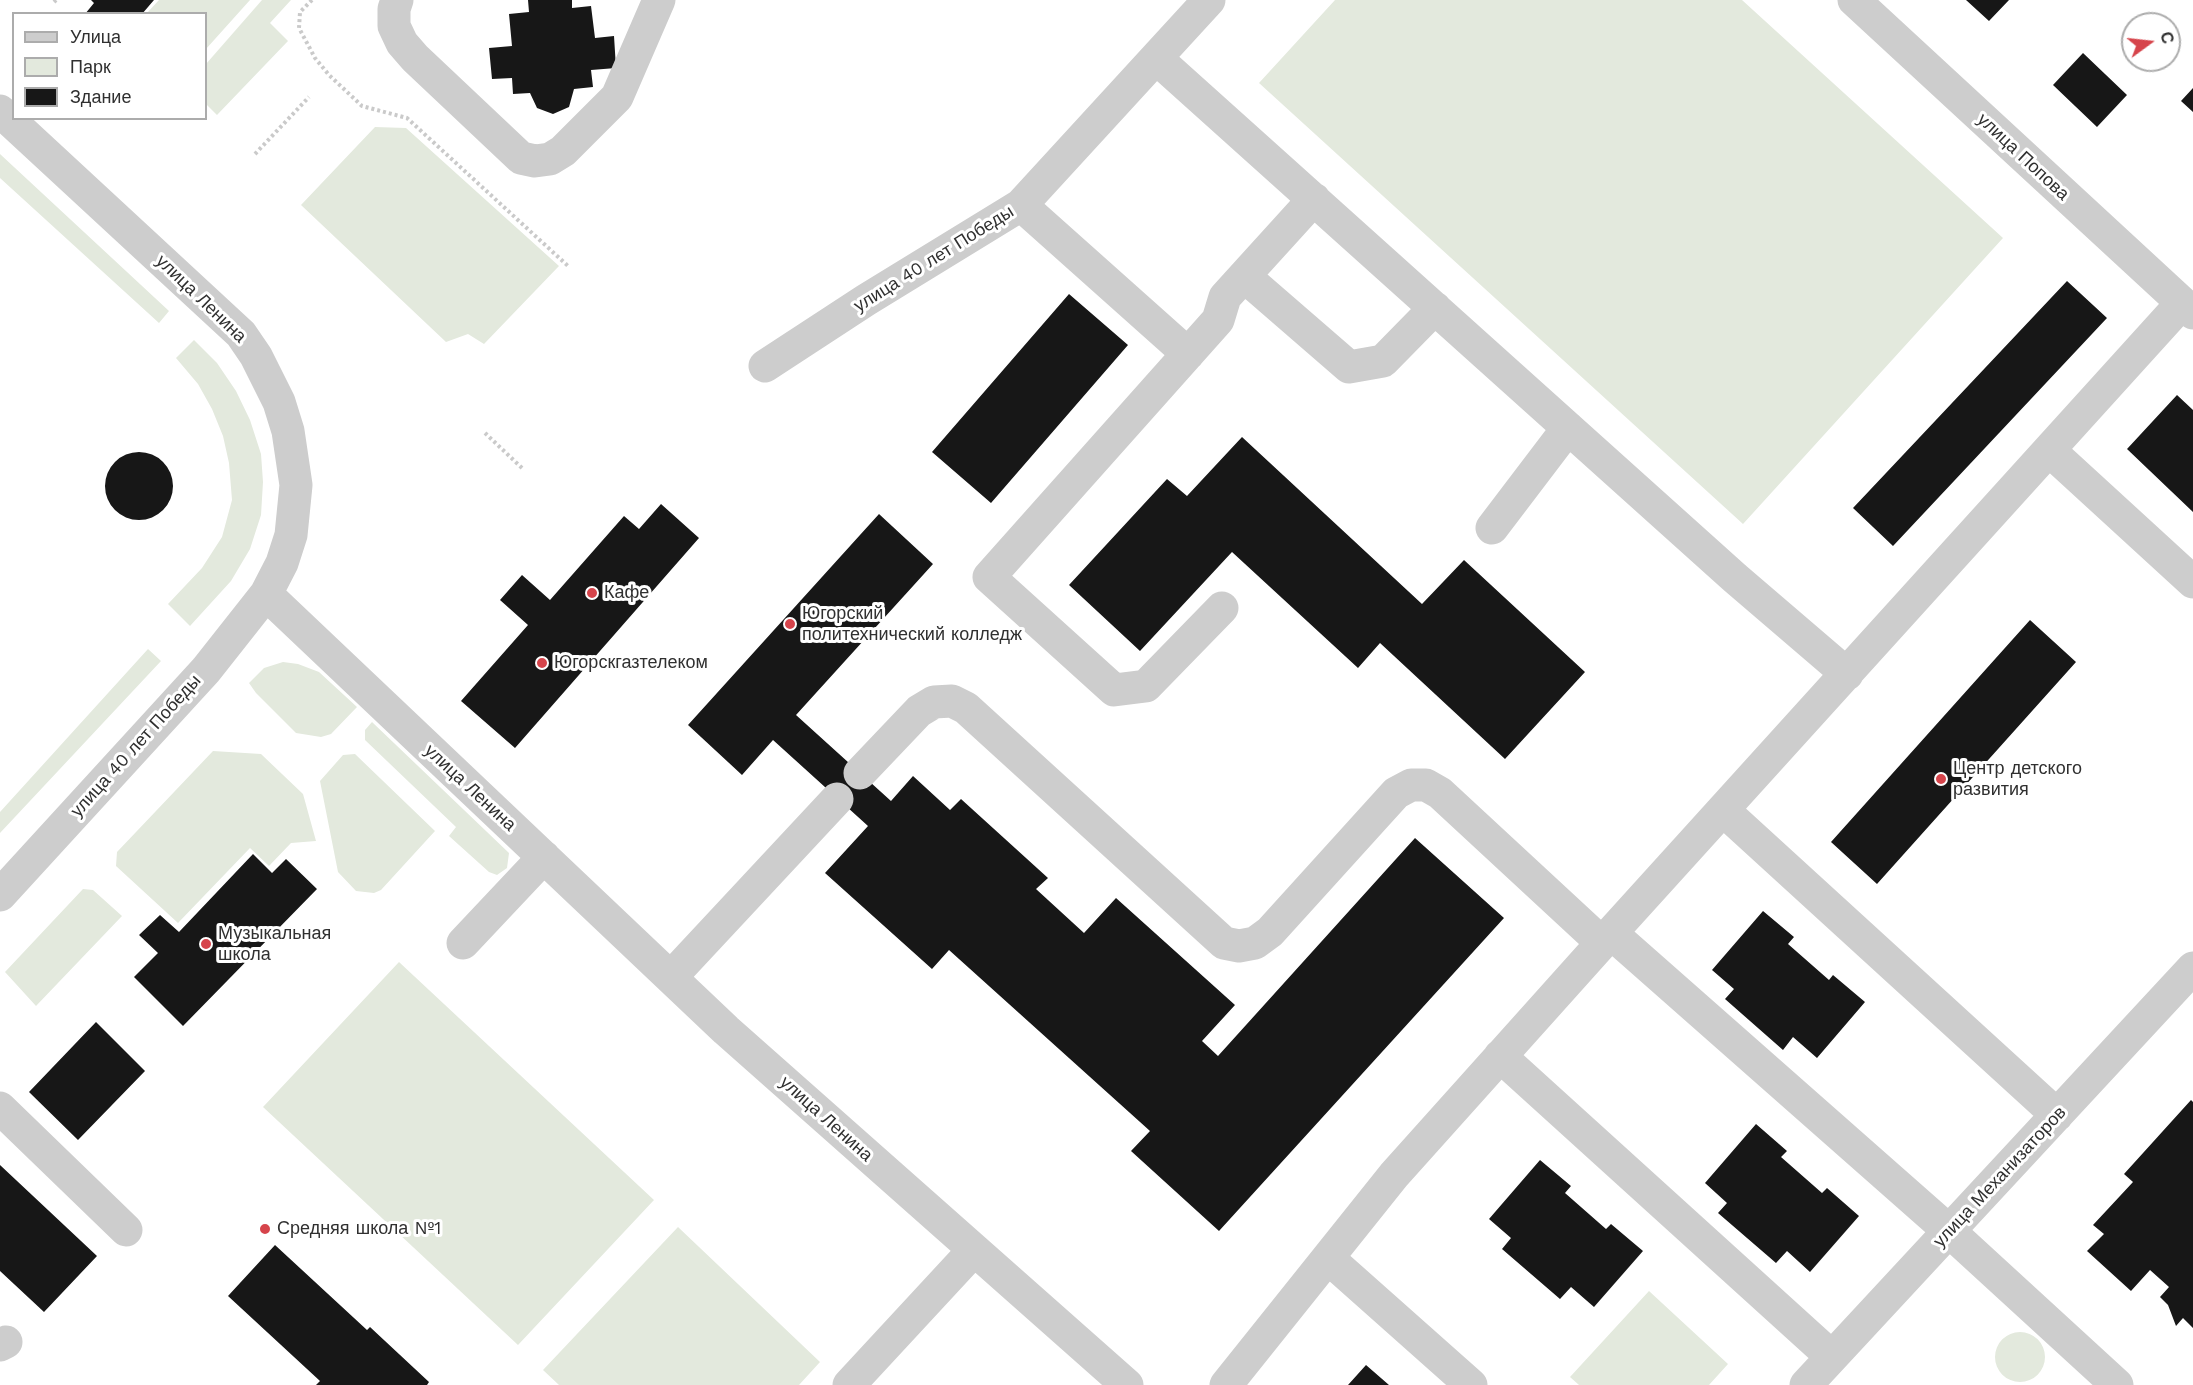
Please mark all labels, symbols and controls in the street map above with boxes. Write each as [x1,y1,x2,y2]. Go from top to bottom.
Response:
legend [12,12,207,120]
north arrow [2121,12,2181,72]
text: Улица [70,26,121,47]
text: С [2156,30,2178,46]
text: Парк [70,56,111,77]
text: Здание [70,86,131,107]
street label: улица Попова [1973,109,2073,205]
street label: улица 40 лет Победы [850,201,1018,317]
street label: улица Ленина [151,250,251,348]
place label: Кафе [604,582,649,604]
marker: Кафе [585,586,599,600]
place label: Югорский политехнический колледж [802,603,1022,646]
marker: Югорский политехнический колледж [783,617,797,631]
place label: Югорскгазтелеком [554,652,708,674]
marker: Югорскгазтелеком [535,656,549,670]
street label: улица 40 лет Победы [66,670,206,822]
street label: улица Ленина [420,740,520,836]
place label: Центр детского развития [1953,758,2082,800]
marker: Центр детского развития [1934,772,1948,786]
place label: Музыкальная школа [218,923,331,966]
marker: Музыкальная школа [199,937,213,951]
street label: улица Ленина [775,1072,877,1166]
street label: улица Механизаторов [1929,1102,2071,1252]
place label: Средняя школа №1 [277,1218,441,1240]
marker: Средняя школа №1 [258,1222,272,1236]

